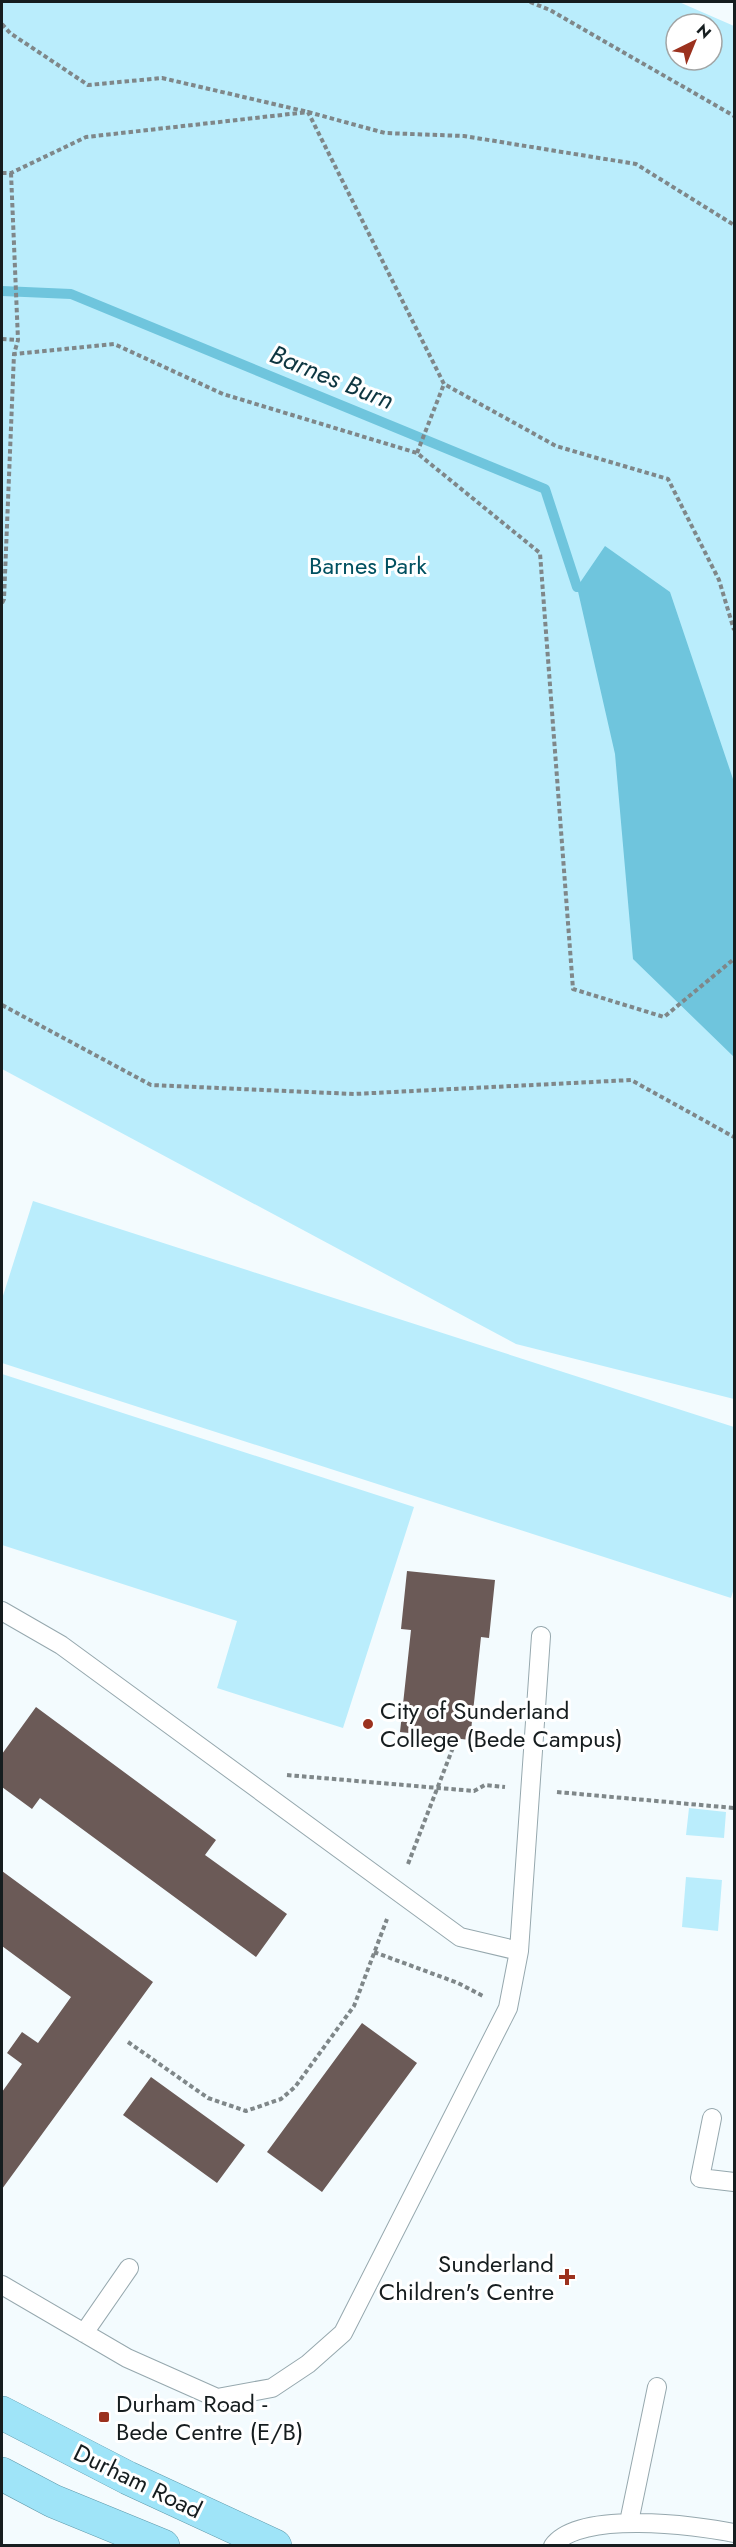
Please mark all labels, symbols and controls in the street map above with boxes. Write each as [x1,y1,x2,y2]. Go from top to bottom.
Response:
north arrow [664,12,724,72]
text: N [691,19,716,44]
water label: Barnes Burn [264,335,400,419]
park label: Barnes Park [309,548,427,583]
place label: City of Sunderland College (Bede Campus) [380,1693,623,1756]
marker: City of Sunderland College (Bede Campus) [361,1717,375,1731]
place label: Sunderland Children's Centre [379,2246,554,2309]
marker: Sunderland Children's Centre [558,2268,576,2286]
place label: Durham Road - Bede Centre (E/B) [116,2386,303,2449]
marker: Durham Road - Bede Centre (E/B) [97,2410,111,2424]
street label: Durham Road [68,2435,208,2527]

